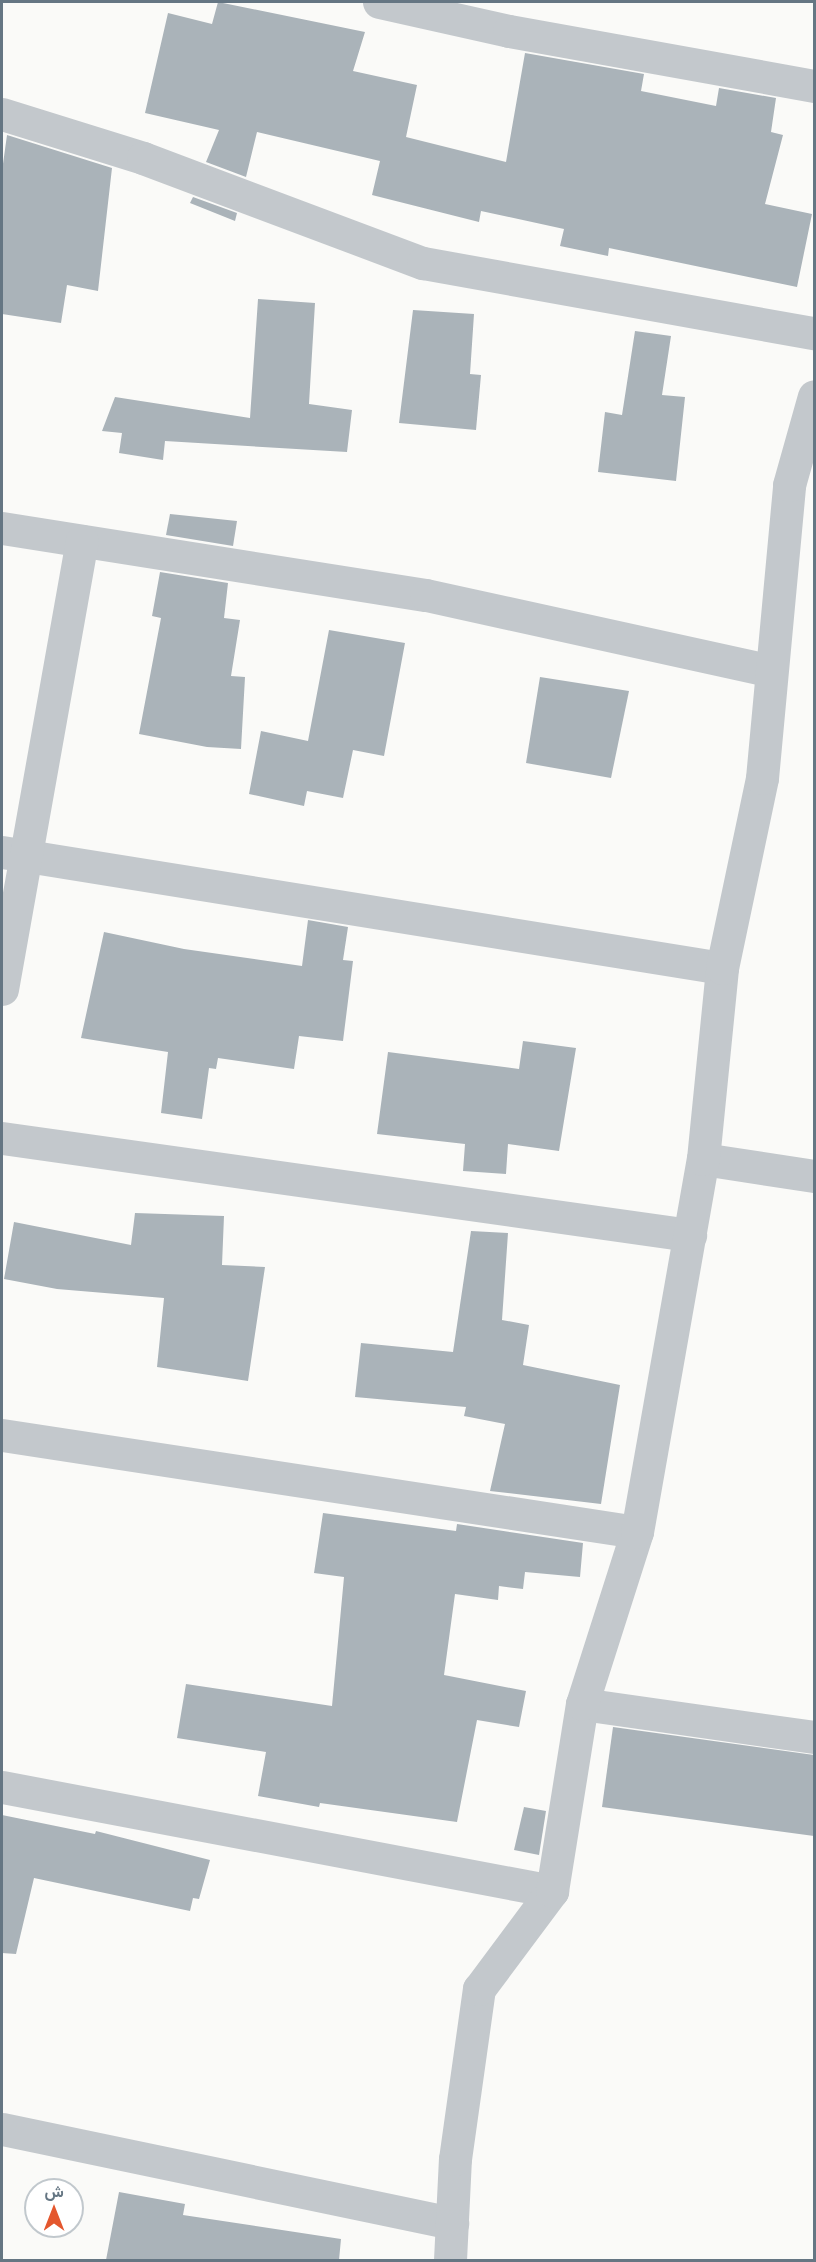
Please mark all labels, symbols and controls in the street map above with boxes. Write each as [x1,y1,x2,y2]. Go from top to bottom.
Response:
north arrow [24,2178,84,2238]
text: ش [44,2182,64,2201]

